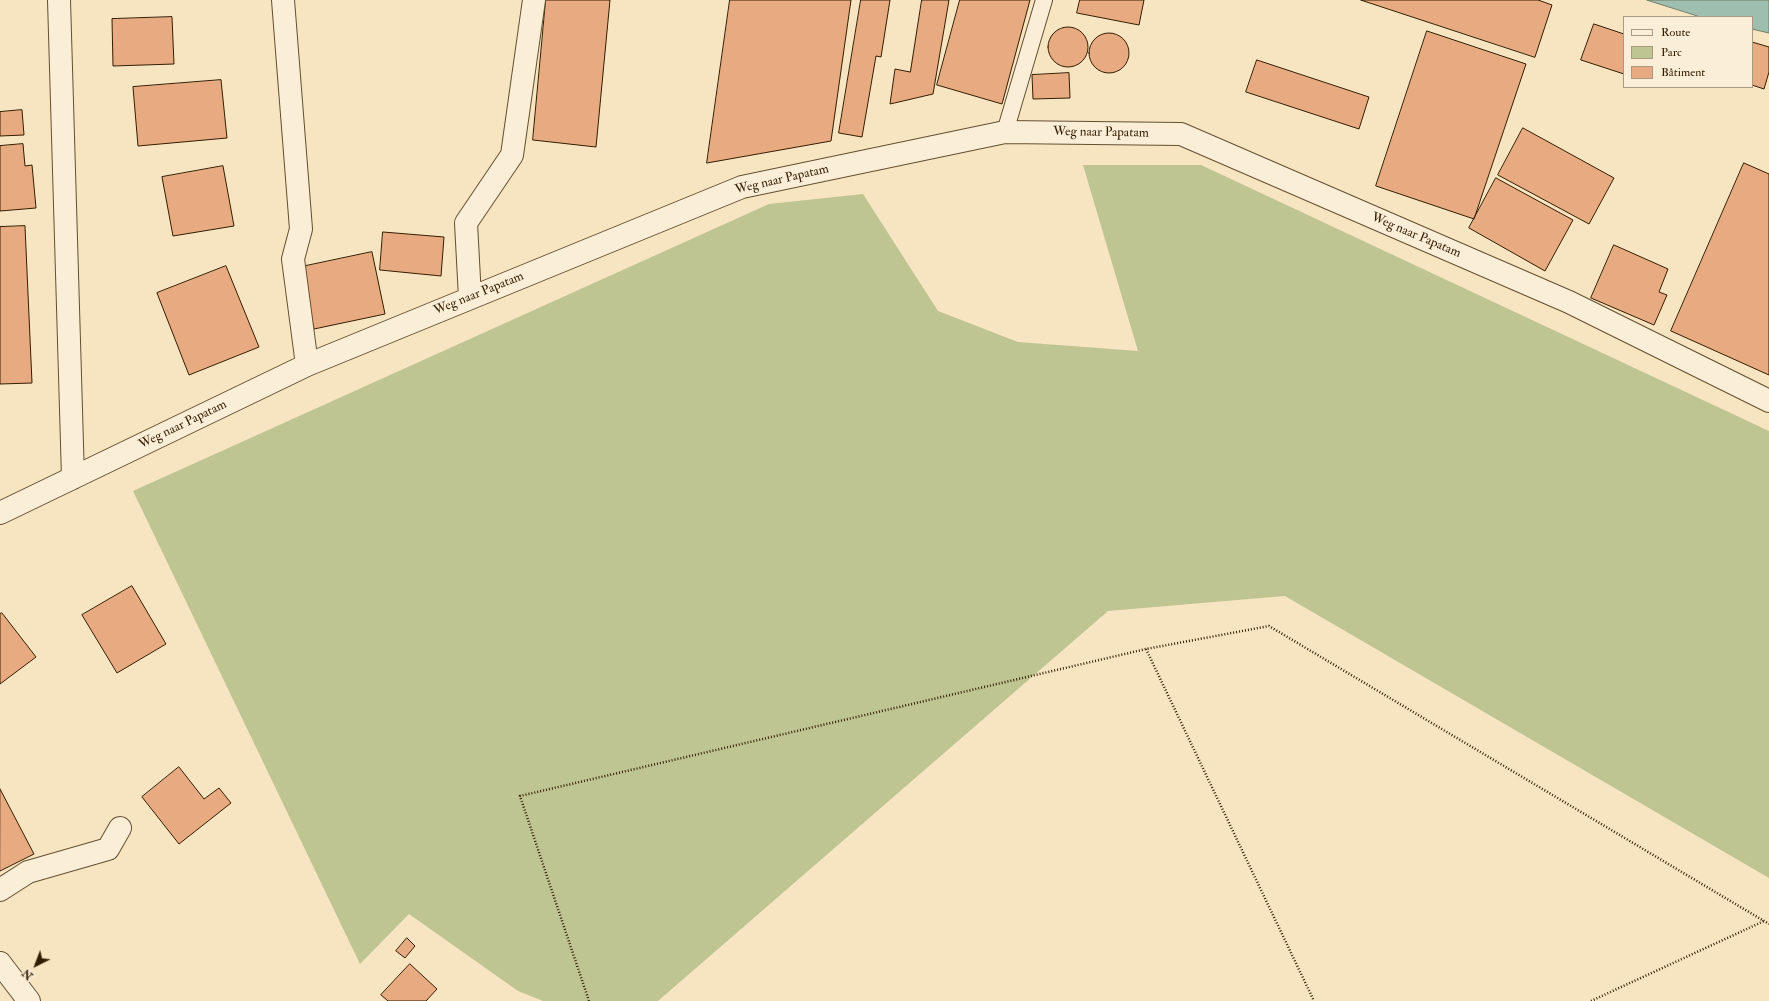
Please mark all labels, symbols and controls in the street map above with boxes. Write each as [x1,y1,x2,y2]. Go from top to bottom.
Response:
legend [1623,16,1753,88]
text: Route [1661,25,1690,40]
text: Parc [1661,45,1682,60]
text: Bâtiment [1661,65,1705,80]
street label: Weg naar Papatam [1053,124,1149,142]
street label: Weg naar Papatam [734,162,830,198]
street label: Weg naar Papatam [1369,210,1463,262]
street label: Weg naar Papatam [432,269,526,319]
street label: Weg naar Papatam [137,397,229,453]
north arrow [16,945,56,985]
text: N [20,966,36,982]

